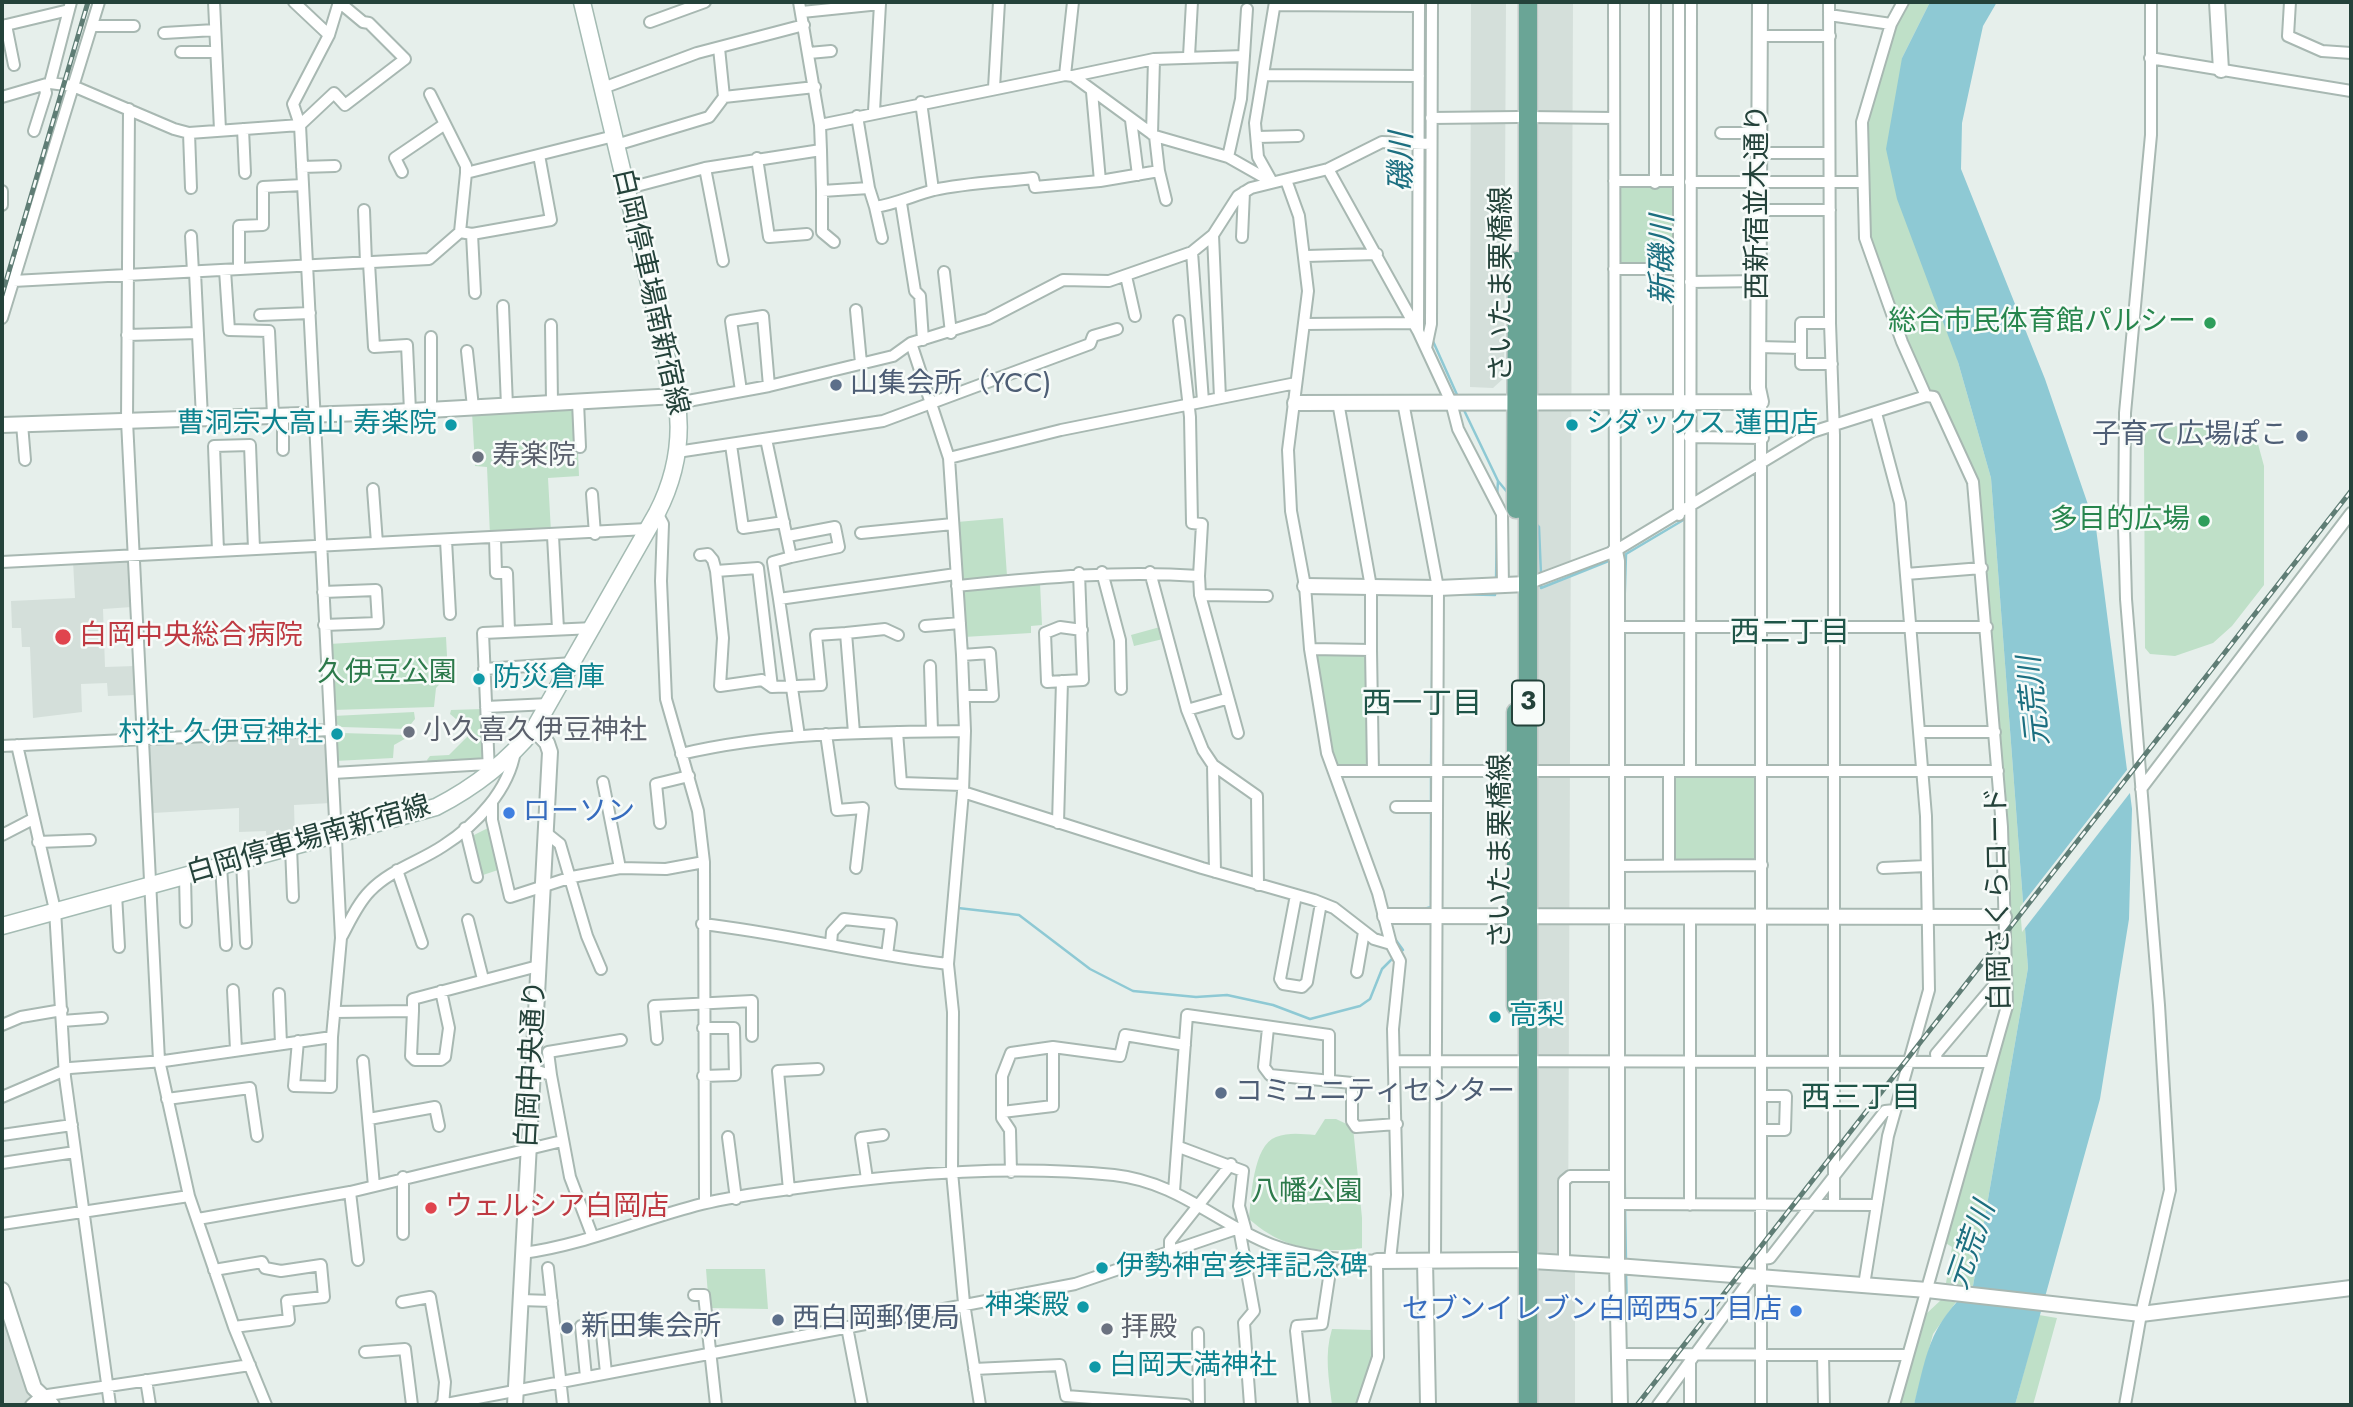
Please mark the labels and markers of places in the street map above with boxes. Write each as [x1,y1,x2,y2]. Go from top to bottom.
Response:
place label: 総合市民体育館パルシー [1888,306,2196,340]
marker: 総合市民体育館パルシー [2202,315,2218,331]
place label: 山集会所（YCC) [850,368,1051,402]
marker: 山集会所（YCC) [828,377,844,393]
place label: 曹洞宗大高山 寿楽院 [177,408,437,442]
place label: シダックス 蓮田店 [1586,408,1818,442]
marker: 曹洞宗大高山 寿楽院 [443,417,459,433]
marker: シダックス 蓮田店 [1564,417,1580,433]
place label: 子育て広場ぽこ [2092,419,2288,453]
marker: 子育て広場ぽこ [2294,428,2310,444]
place label: 寿楽院 [492,440,576,474]
marker: 寿楽院 [470,449,486,465]
place label: 多目的広場 [2050,504,2190,538]
marker: 多目的広場 [2196,513,2212,529]
place label: 白岡中央総合病院 [79,620,303,654]
marker: 白岡中央総合病院 [53,627,73,647]
place label: 防災倉庫 [493,662,605,696]
marker: 防災倉庫 [471,671,487,687]
place label: 小久喜久伊豆神社 [423,715,647,749]
place label: 村社 久伊豆神社 [119,717,323,751]
marker: 小久喜久伊豆神社 [401,724,417,740]
marker: 村社 久伊豆神社 [329,726,345,742]
place label: ローソン [523,796,635,830]
marker: ローソン [501,805,517,821]
place label: 高梨 [1509,1000,1565,1034]
marker: 高梨 [1487,1009,1503,1025]
place label: コミュニティセンター [1235,1076,1515,1110]
marker: コミュニティセンター [1213,1085,1229,1101]
place label: ウェルシア白岡店 [445,1191,669,1225]
marker: ウェルシア白岡店 [423,1200,439,1216]
place label: 伊勢神宮参拝記念碑 [1116,1251,1368,1285]
marker: 伊勢神宮参拝記念碑 [1094,1260,1110,1276]
place label: 神楽殿 [985,1290,1069,1324]
place label: セブンイレブン白岡西５丁目店 [1402,1294,1782,1328]
marker: 神楽殿 [1075,1299,1091,1315]
place label: 西白岡郵便局 [792,1303,960,1337]
marker: セブンイレブン白岡西５丁目店 [1788,1303,1804,1319]
place label: 新田集会所 [581,1311,721,1345]
marker: 西白岡郵便局 [770,1312,786,1328]
place label: 拝殿 [1121,1312,1177,1346]
marker: 新田集会所 [559,1320,575,1336]
marker: 拝殿 [1099,1321,1115,1337]
place label: 白岡天満神社 [1109,1350,1277,1384]
marker: 白岡天満神社 [1087,1359,1103,1375]

